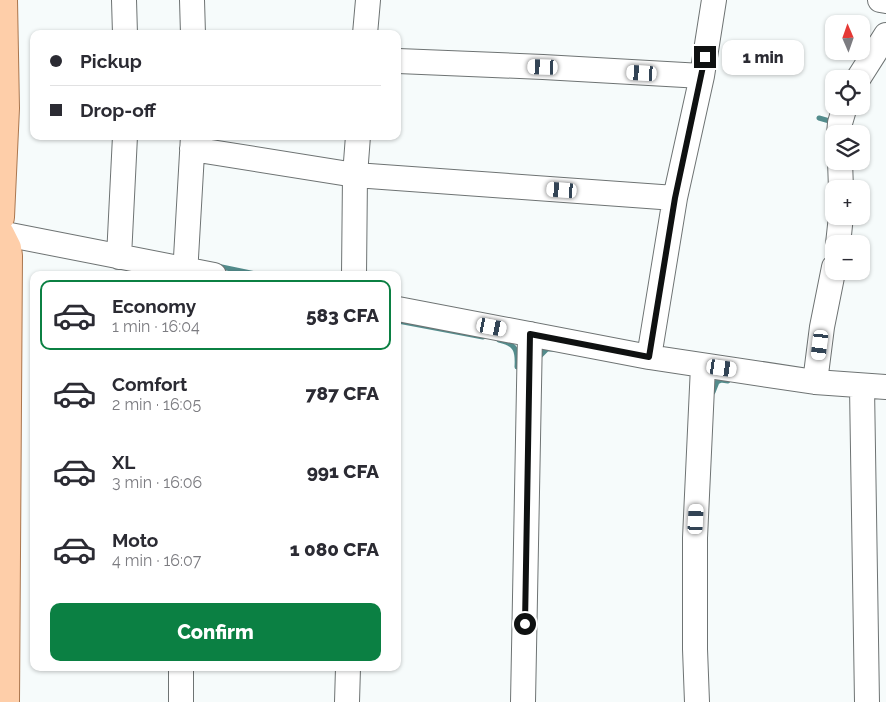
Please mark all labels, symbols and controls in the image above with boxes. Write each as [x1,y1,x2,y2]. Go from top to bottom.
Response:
north arrow [825,15,870,60]
map controls [825,15,870,280]
callout: 1 min [722,40,805,74]
route end [694,46,716,68]
text: 1 min [742,48,784,67]
text: Pickup [80,50,142,72]
car [527,59,558,75]
car [626,65,657,81]
button: locate [825,70,870,115]
text: Drop-off [80,99,156,121]
button: layers [825,125,870,170]
button: + [825,180,870,225]
car [546,181,577,199]
button: − [825,235,870,280]
icon: car [52,293,97,338]
text: Economy [112,295,196,317]
text: 583 CFA [306,304,379,326]
text: 1 min · 16:04 [112,317,200,336]
car [475,317,508,337]
car [810,329,829,361]
car [706,358,737,378]
icon: car [52,371,97,416]
text: Comfort [112,373,187,395]
text: 787 CFA [305,382,379,404]
text: 2 min · 16:05 [112,395,201,414]
icon: car [52,449,97,494]
text: XL [112,451,135,473]
text: 991 CFA [307,460,379,482]
text: 3 min · 16:06 [112,473,202,492]
car [687,504,704,534]
icon: car [52,527,97,572]
text: Moto [112,529,158,551]
text: 1 080 CFA [290,538,379,560]
text: 4 min · 16:07 [112,551,201,570]
button: Confirm [50,603,381,661]
route start [514,613,536,635]

